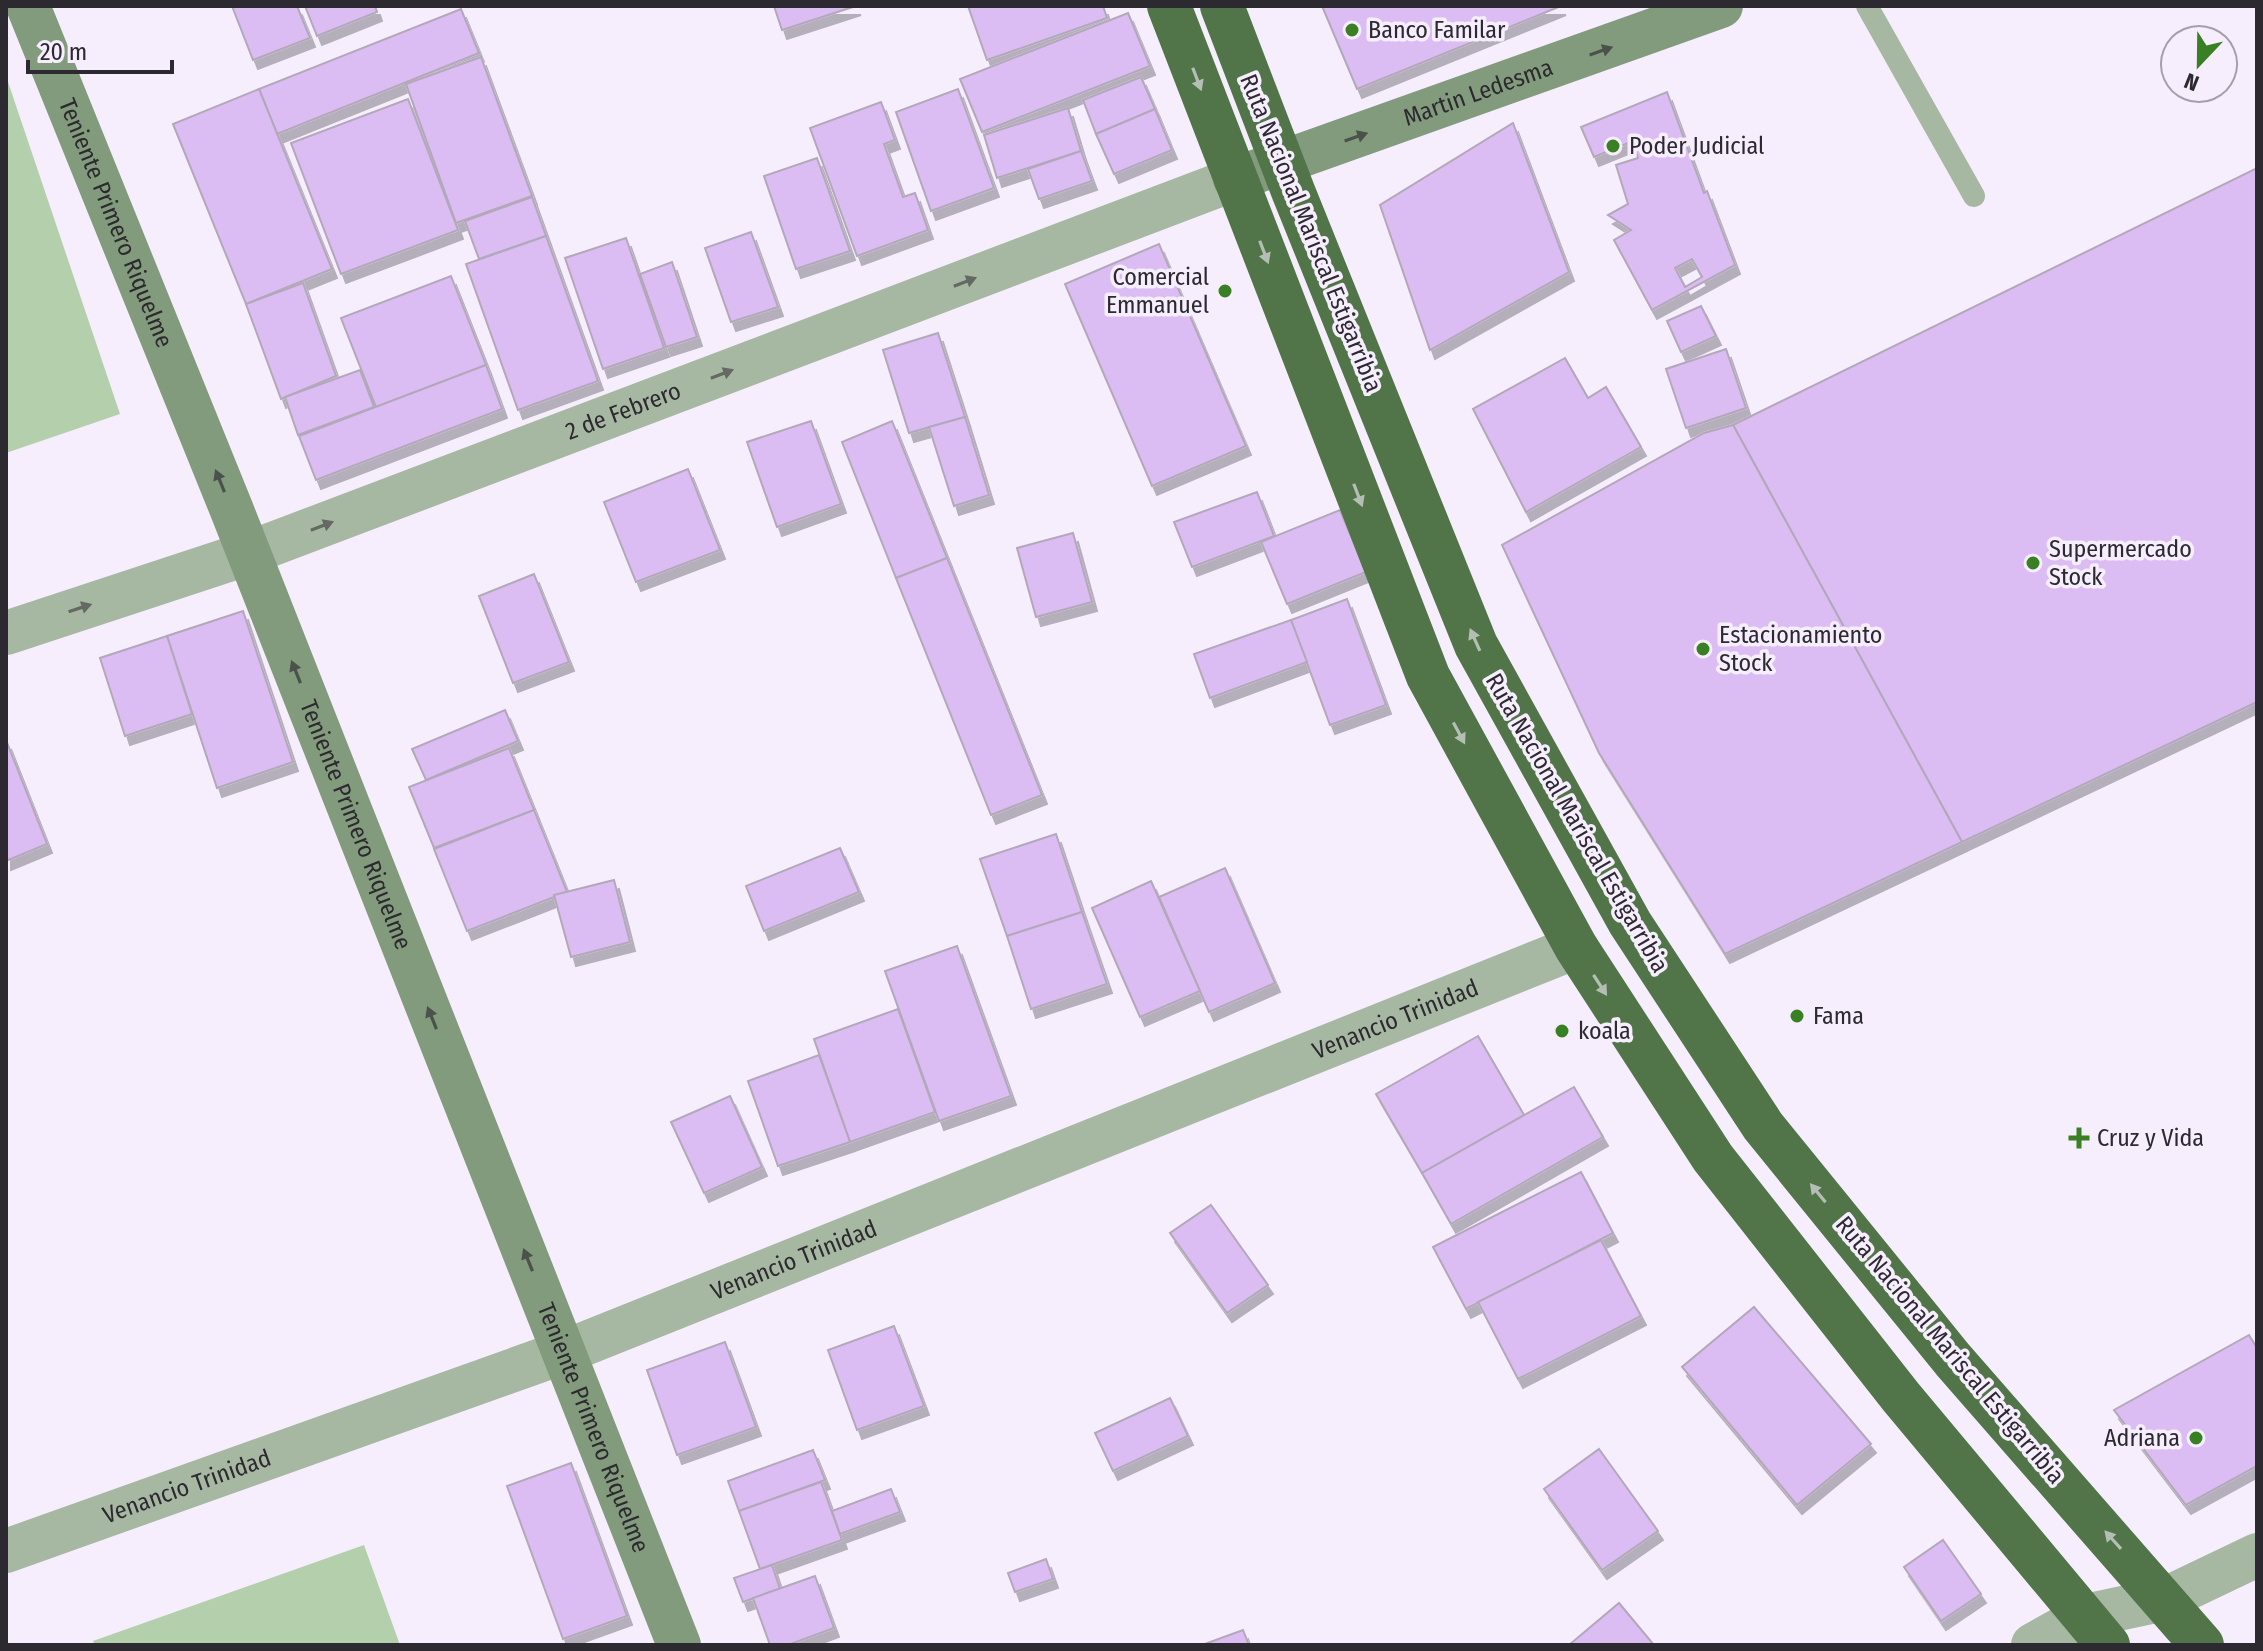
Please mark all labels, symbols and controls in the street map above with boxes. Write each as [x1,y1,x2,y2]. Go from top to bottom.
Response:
place label: Banco Familar [1368,16,1506,44]
marker: Banco Familar [1343,21,1361,39]
scale bar [28,24,172,74]
north arrow [2159,24,2239,104]
text: 20 m [40,38,87,66]
one-way arrow [1589,44,1613,56]
street label: Martin Ledesma [1400,53,1557,132]
one-way arrow [1191,67,1204,91]
text: N [2181,67,2203,97]
street label: Ruta Nacional Mariscal Estigarribia [1234,70,1388,396]
street label: Teniente Primero Riquelme [53,94,179,351]
one-way arrow [1344,130,1368,143]
place label: Poder Judicial [1629,132,1764,160]
marker: Poder Judicial [1604,137,1622,155]
one-way arrow [1258,240,1271,264]
place label: Comercial Emmanuel [1106,263,1209,319]
one-way arrow [953,275,977,288]
marker: Comercial Emmanuel [1216,282,1234,300]
one-way arrow [710,367,734,380]
street label: 2 de Febrero [562,377,685,446]
one-way arrow [213,469,226,493]
one-way arrow [1352,483,1365,507]
one-way arrow [310,519,334,532]
place label: Supermercado Stock [2049,535,2192,591]
marker: Supermercado Stock [2024,554,2042,572]
one-way arrow [68,601,92,614]
place label: Estacionamiento Stock [1719,621,1882,677]
one-way arrow [1468,628,1481,652]
marker: Estacionamiento Stock [1694,640,1712,658]
one-way arrow [289,660,302,684]
street label: Ruta Nacional Mariscal Estigarribia [1480,669,1674,977]
street label: Teniente Primero Riquelme [294,696,418,954]
one-way arrow [1453,722,1466,745]
street label: Venancio Trinidad [1308,974,1482,1065]
one-way arrow [1592,974,1607,995]
place label: Fama [1813,1002,1864,1030]
one-way arrow [425,1006,438,1030]
marker: Fama [1788,1007,1806,1025]
place label: koala [1578,1017,1631,1045]
marker: koala [1553,1022,1571,1040]
place label: Cruz y Vida [2097,1124,2204,1152]
marker: Cruz y Vida [2068,1127,2090,1149]
one-way arrow [1810,1183,1826,1203]
street label: Ruta Nacional Mariscal Estigarribia [1830,1211,2070,1489]
street label: Venancio Trinidad [707,1214,881,1306]
one-way arrow [521,1248,534,1272]
street label: Teniente Primero Riquelme [532,1299,655,1556]
place label: Adriana [2104,1424,2180,1452]
marker: Adriana [2187,1429,2205,1447]
street label: Venancio Trinidad [99,1444,275,1529]
one-way arrow [2105,1531,2122,1551]

